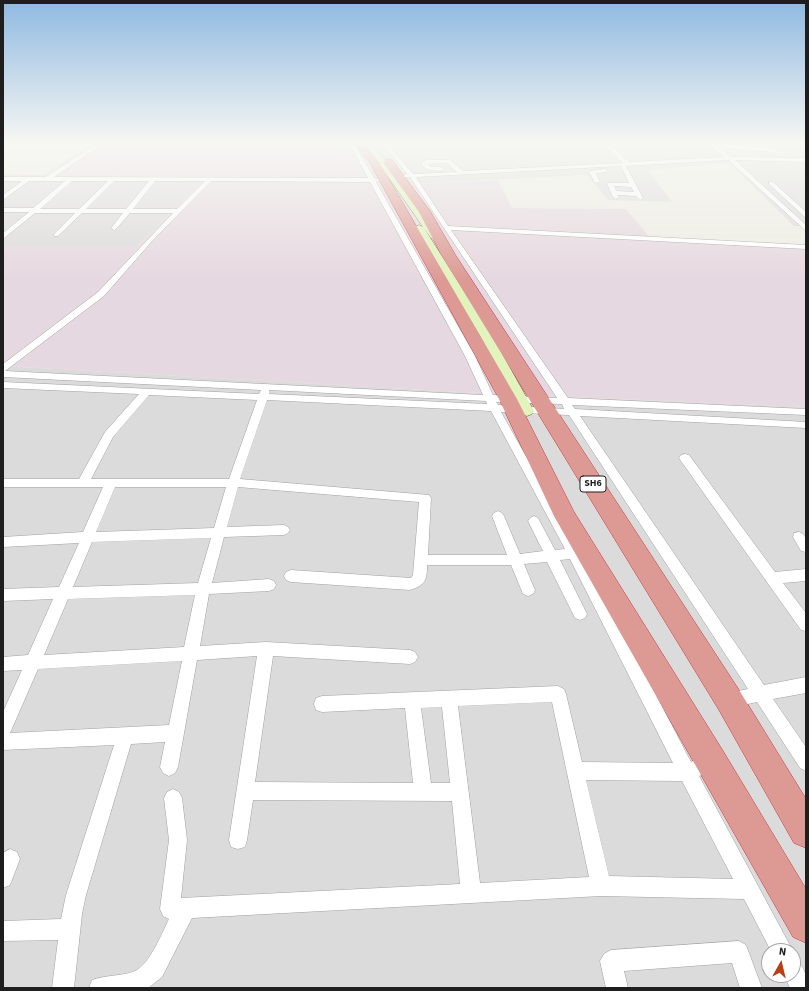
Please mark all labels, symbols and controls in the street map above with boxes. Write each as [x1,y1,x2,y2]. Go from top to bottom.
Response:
road number: SH6 [580,476,606,492]
north arrow [761,943,801,983]
text: N [778,944,787,960]

